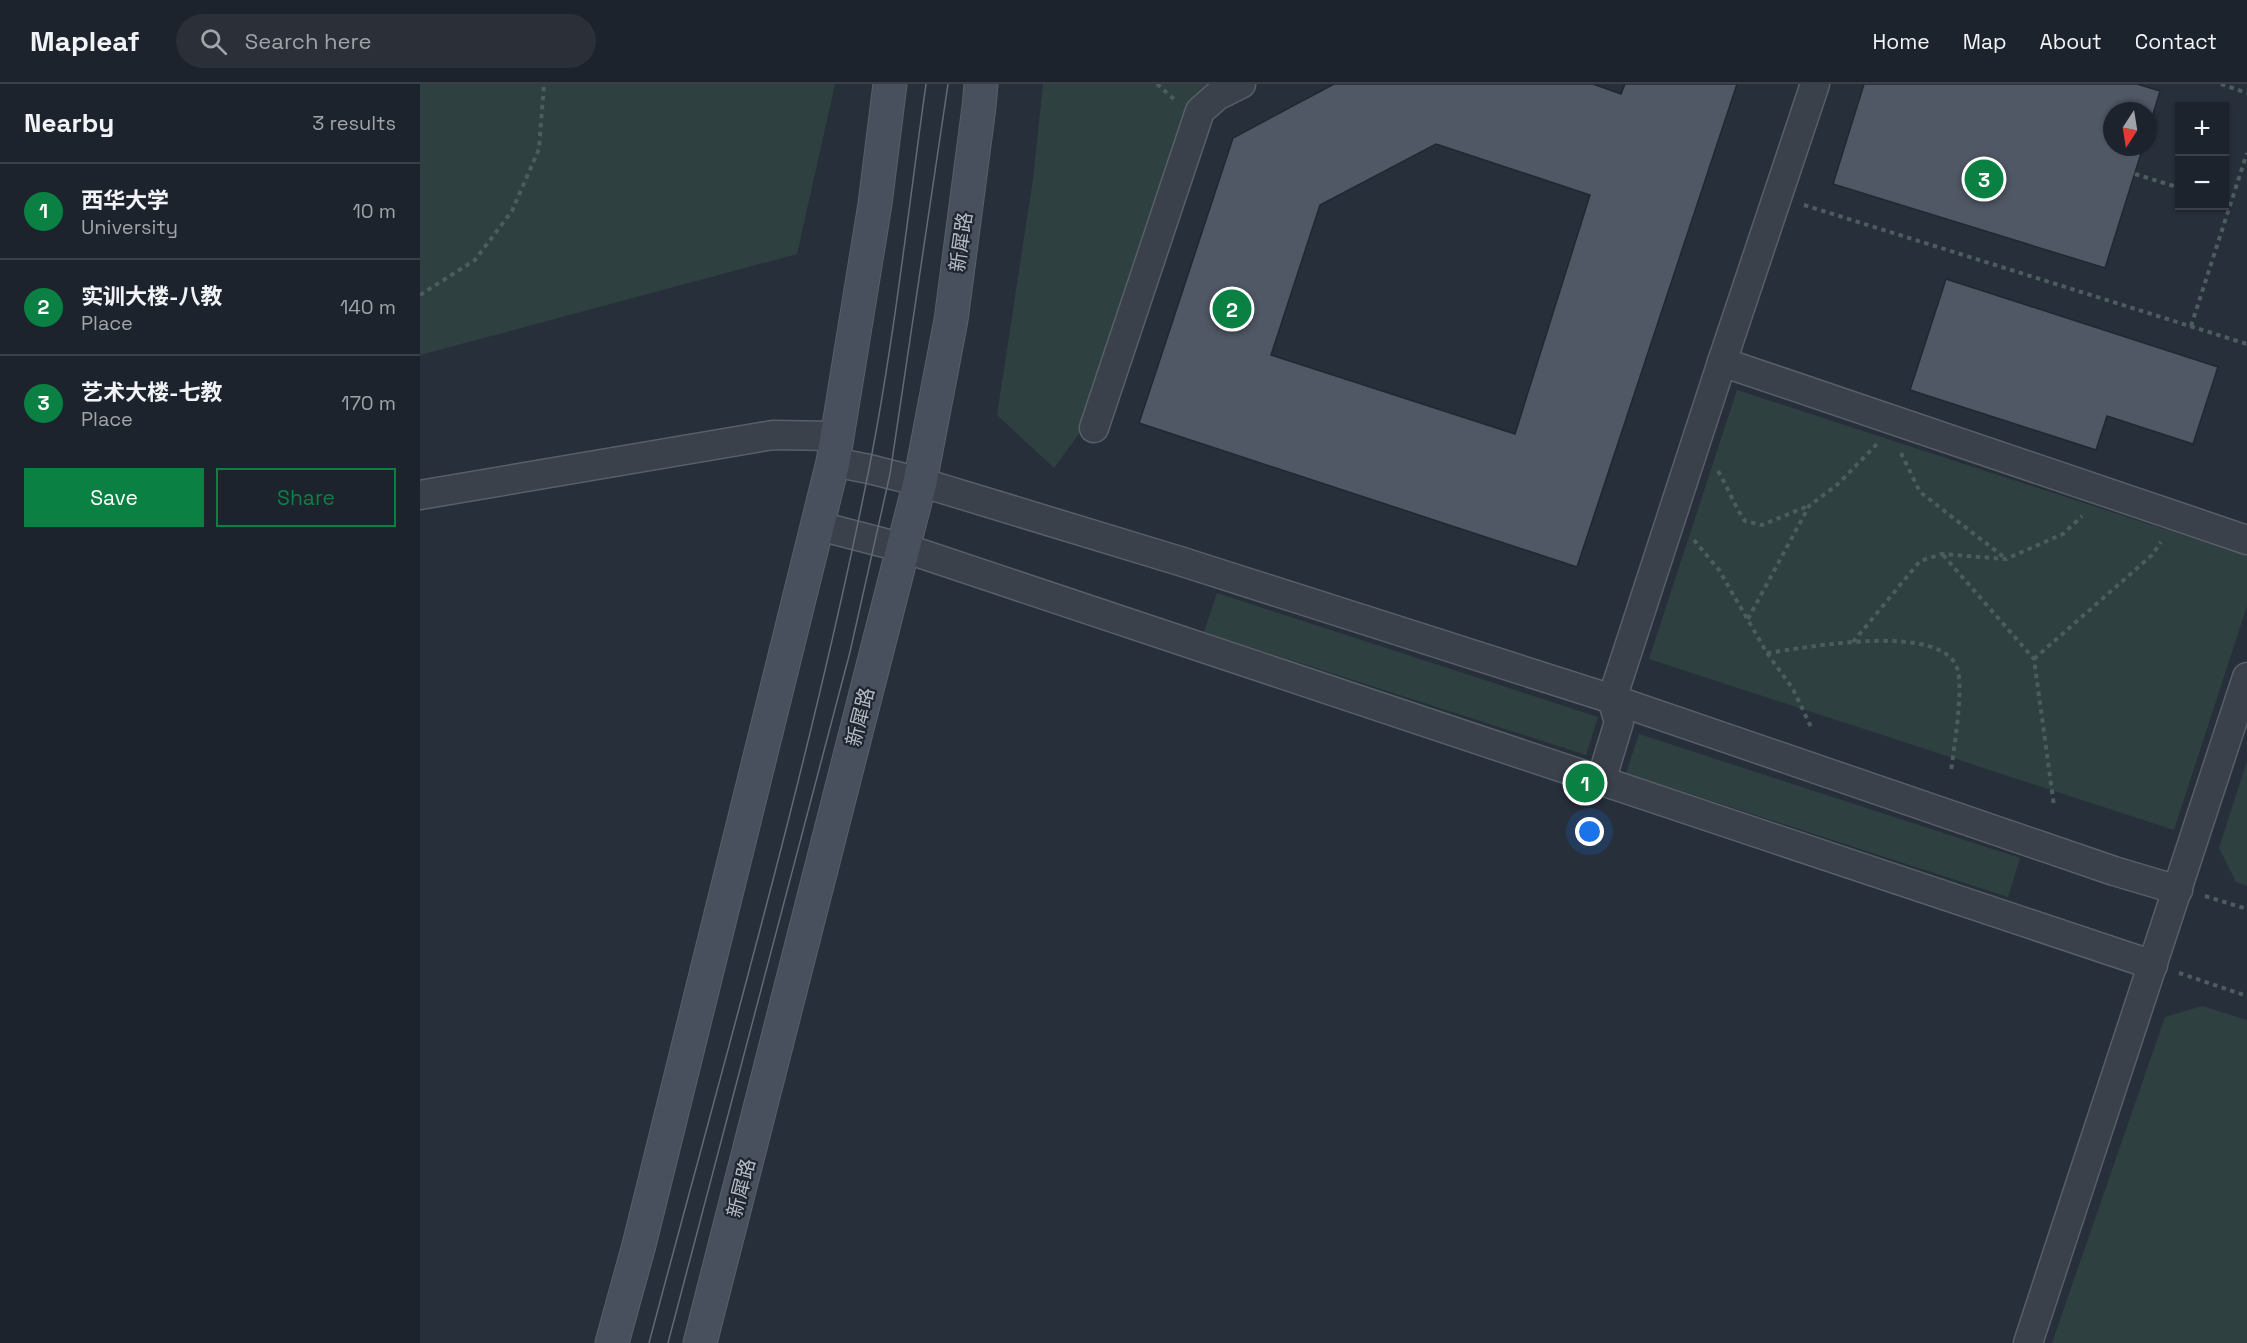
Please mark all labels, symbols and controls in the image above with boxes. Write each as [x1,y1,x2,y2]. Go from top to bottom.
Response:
search box [176,14,596,68]
text: Mapleaf [30,23,140,59]
icon: search [197,25,230,58]
text: Search here [245,27,372,55]
text: Home [1872,28,1930,55]
text: Map [1963,28,2007,55]
text: About [2040,28,2102,55]
text: Contact [2135,28,2217,55]
north arrow [2103,102,2157,156]
map controls [2175,102,2229,210]
button: + [2175,102,2229,156]
text: Nearby [24,106,114,140]
text: 3 results [312,110,396,136]
pin: 3 [1964,156,2004,202]
button: − [2175,156,2229,210]
text: 西华大学 [81,186,169,214]
text: 1 [39,198,48,224]
text: 10 m [352,198,396,224]
street label: 新犀路 [944,210,978,274]
text: University [81,214,178,240]
text: 实训大楼-八教 [81,282,223,310]
pin: 2 [1212,286,1252,332]
text: 2 [38,294,49,320]
text: 140 m [340,294,396,320]
text: Place [81,310,133,336]
text: 艺术大楼-七教 [81,378,223,406]
text: 3 [37,390,50,416]
text: 170 m [341,390,396,416]
text: Place [81,406,133,432]
button: Save [24,468,204,527]
button: Share [216,468,396,527]
street label: 新犀路 [840,685,880,749]
pin: 1 [1566,760,1604,806]
your location [1575,817,1604,846]
street label: 新犀路 [721,1156,761,1220]

